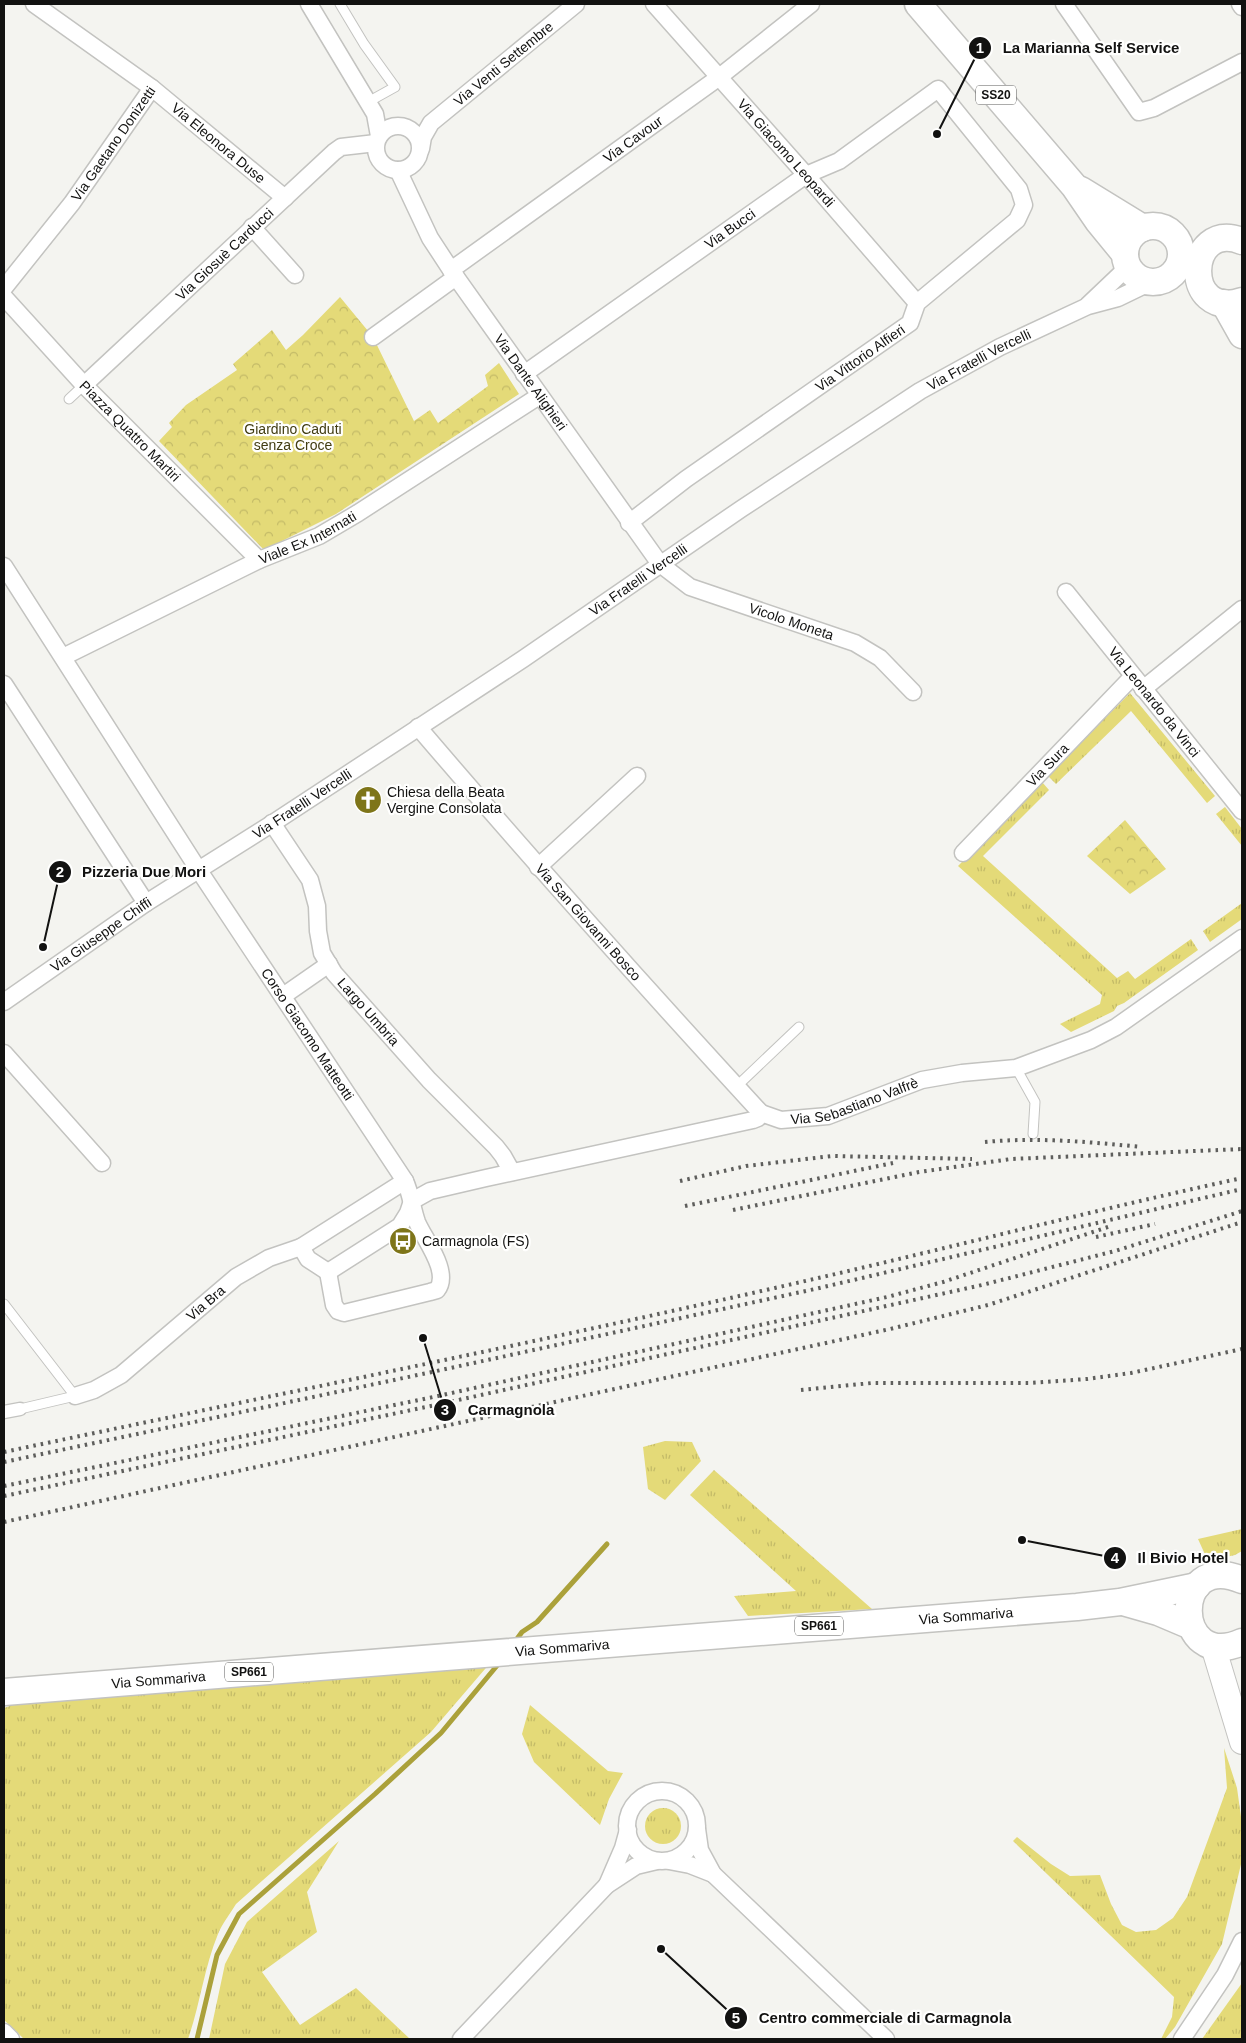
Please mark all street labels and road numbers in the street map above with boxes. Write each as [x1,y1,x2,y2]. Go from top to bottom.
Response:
street label: Via Venti Settembre [451,18,556,109]
street label: Via Gaetano Donizetti [68,83,159,204]
road number: SS20 [976,86,1016,104]
street label: Via Giacomo Leopardi [734,96,838,210]
street label: Via Eleonora Duse [168,100,269,186]
street label: Via Cavour [600,112,666,166]
street label: Via Giosuè Carducci [172,205,277,303]
street label: Via Bucci [702,205,758,252]
street label: Via Vittorio Alfieri [812,321,908,395]
street label: Via Fratelli Vercelli [924,326,1033,394]
street label: Via Dante Alighieri [491,331,570,433]
street label: Piazza Quattro Martiri [76,377,184,485]
street label: Viale Ex Internati [256,508,359,567]
street label: Via Fratelli Vercelli [586,541,690,619]
street label: Vicolo Moneta [747,600,836,643]
street label: Via Leonardo da Vinci [1105,644,1203,760]
street label: Via Sura [1023,740,1072,790]
street label: Via Fratelli Vercelli [249,766,355,842]
street label: Via San Giovanni Bosco [532,860,645,984]
street label: Via Giuseppe Chiffi [47,894,154,975]
street label: Corso Giacomo Matteotti [258,965,357,1103]
street label: Largo Umbria [334,975,403,1049]
street label: Via Sebastiano Valfrè [790,1074,921,1127]
street label: Via Bra [183,1282,228,1324]
street label: Via Sommariva [918,1604,1014,1628]
road number: SP661 [795,1616,843,1635]
street label: Via Sommariva [514,1636,610,1659]
road number: SP661 [225,1662,273,1681]
street label: Via Sommariva [111,1668,207,1691]

